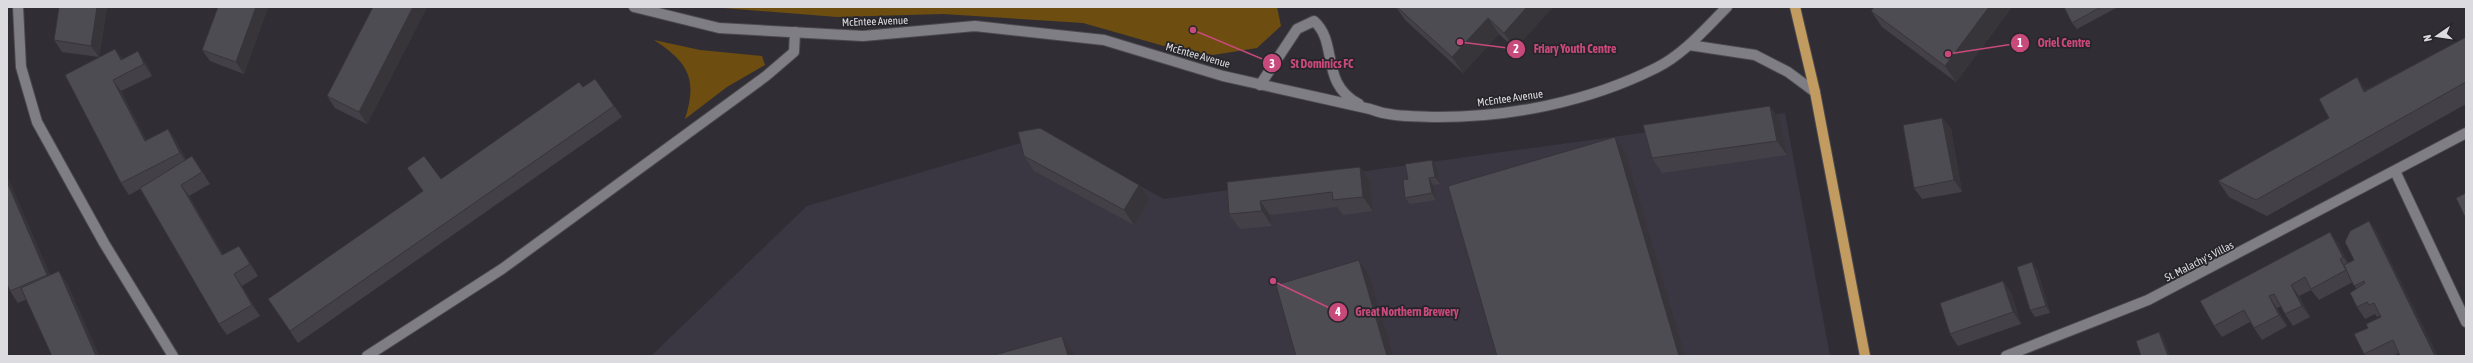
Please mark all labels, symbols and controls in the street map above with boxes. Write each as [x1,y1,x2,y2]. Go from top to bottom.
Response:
street label: McEntee Avenue [842,14,908,28]
north arrow [2417,16,2457,56]
callout: Oriel Centre [2010,31,2099,55]
text: N [2421,34,2434,43]
text: 1 [2017,36,2023,50]
text: Oriel Centre [2038,36,2091,50]
callout: Friary Youth Centre [1506,37,1624,61]
street label: McEntee Avenue [1164,40,1232,70]
text: 2 [1513,42,1519,56]
text: Friary Youth Centre [1534,42,1617,56]
callout: St Dominics FC [1262,51,1361,75]
text: 3 [1269,57,1275,71]
text: St Dominics FC [1290,57,1354,71]
street label: McEntee Avenue [1476,87,1544,109]
street label: St. Malachy's Villas [2163,238,2236,284]
callout: Great Northern Brewery [1328,300,1467,324]
text: 4 [1334,305,1341,319]
text: Great Northern Brewery [1355,305,1459,319]

